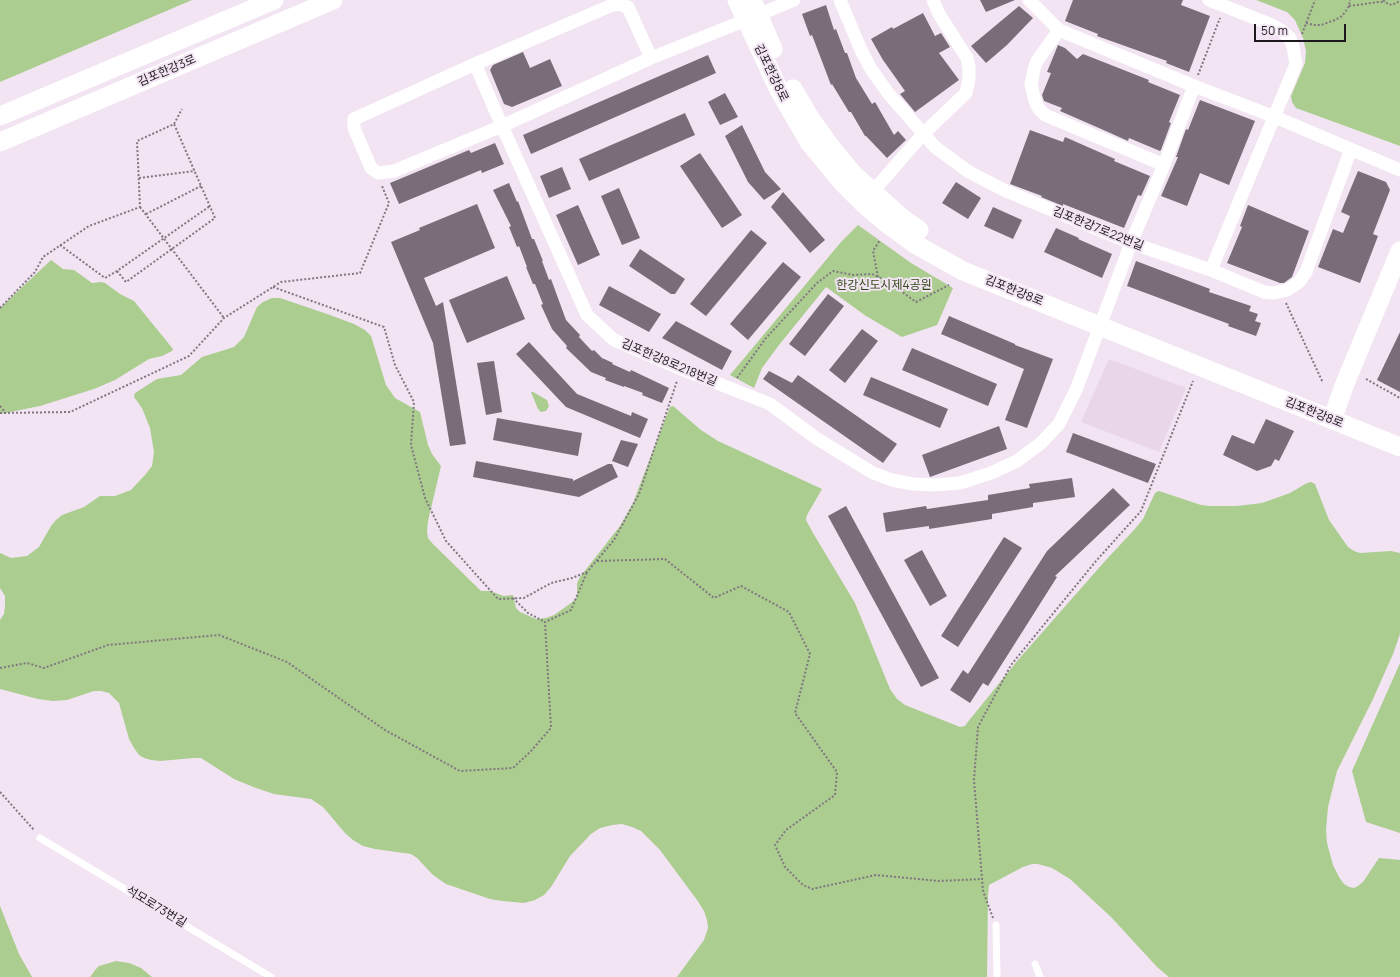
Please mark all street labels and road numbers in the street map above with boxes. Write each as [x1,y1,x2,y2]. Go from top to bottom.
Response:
street label: 김포한강8로 [751,42,791,104]
street label: 김포한강3로 [136,52,198,90]
street label: 김포한강7로22번길 [1050,204,1146,254]
street label: 김포한강8로 [982,273,1046,309]
street label: 김포한강8로218번길 [619,336,719,390]
street label: 김포한강8로 [1282,395,1346,431]
street label: 석모로73번길 [123,883,189,931]

